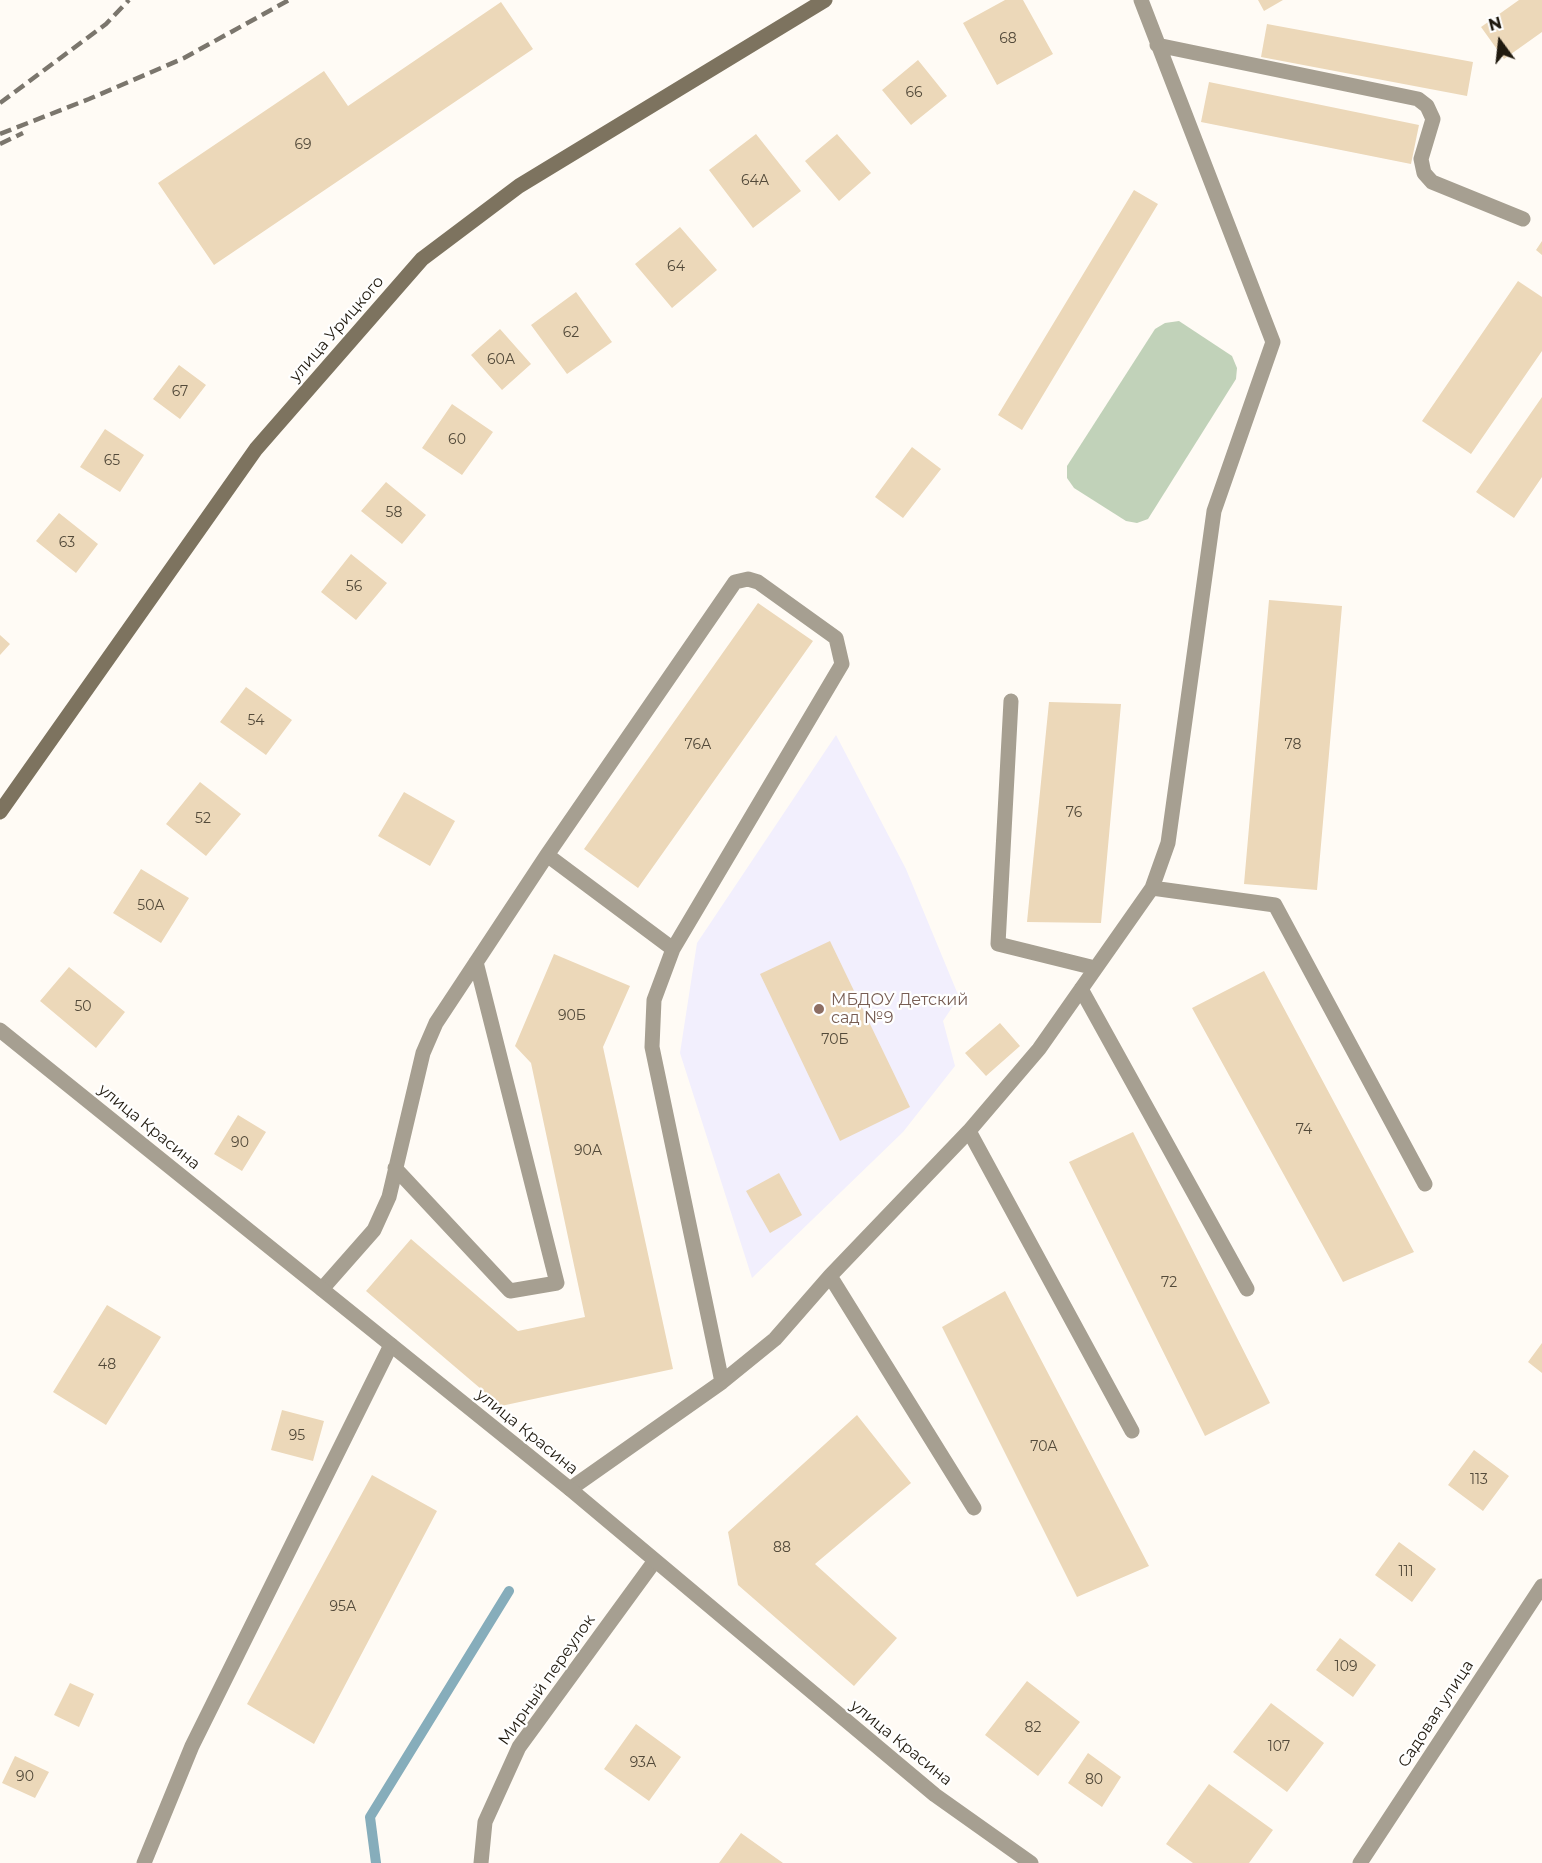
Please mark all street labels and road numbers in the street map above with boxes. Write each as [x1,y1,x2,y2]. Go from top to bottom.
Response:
street label: улица Урицкого [286,272,388,386]
street label: улица Красина [94,1080,204,1174]
street label: улица Красина [472,1385,582,1479]
street label: Мирный переулок [495,1611,599,1749]
street label: Садовая улица [1394,1657,1478,1771]
street label: улица Красина [846,1696,956,1790]

